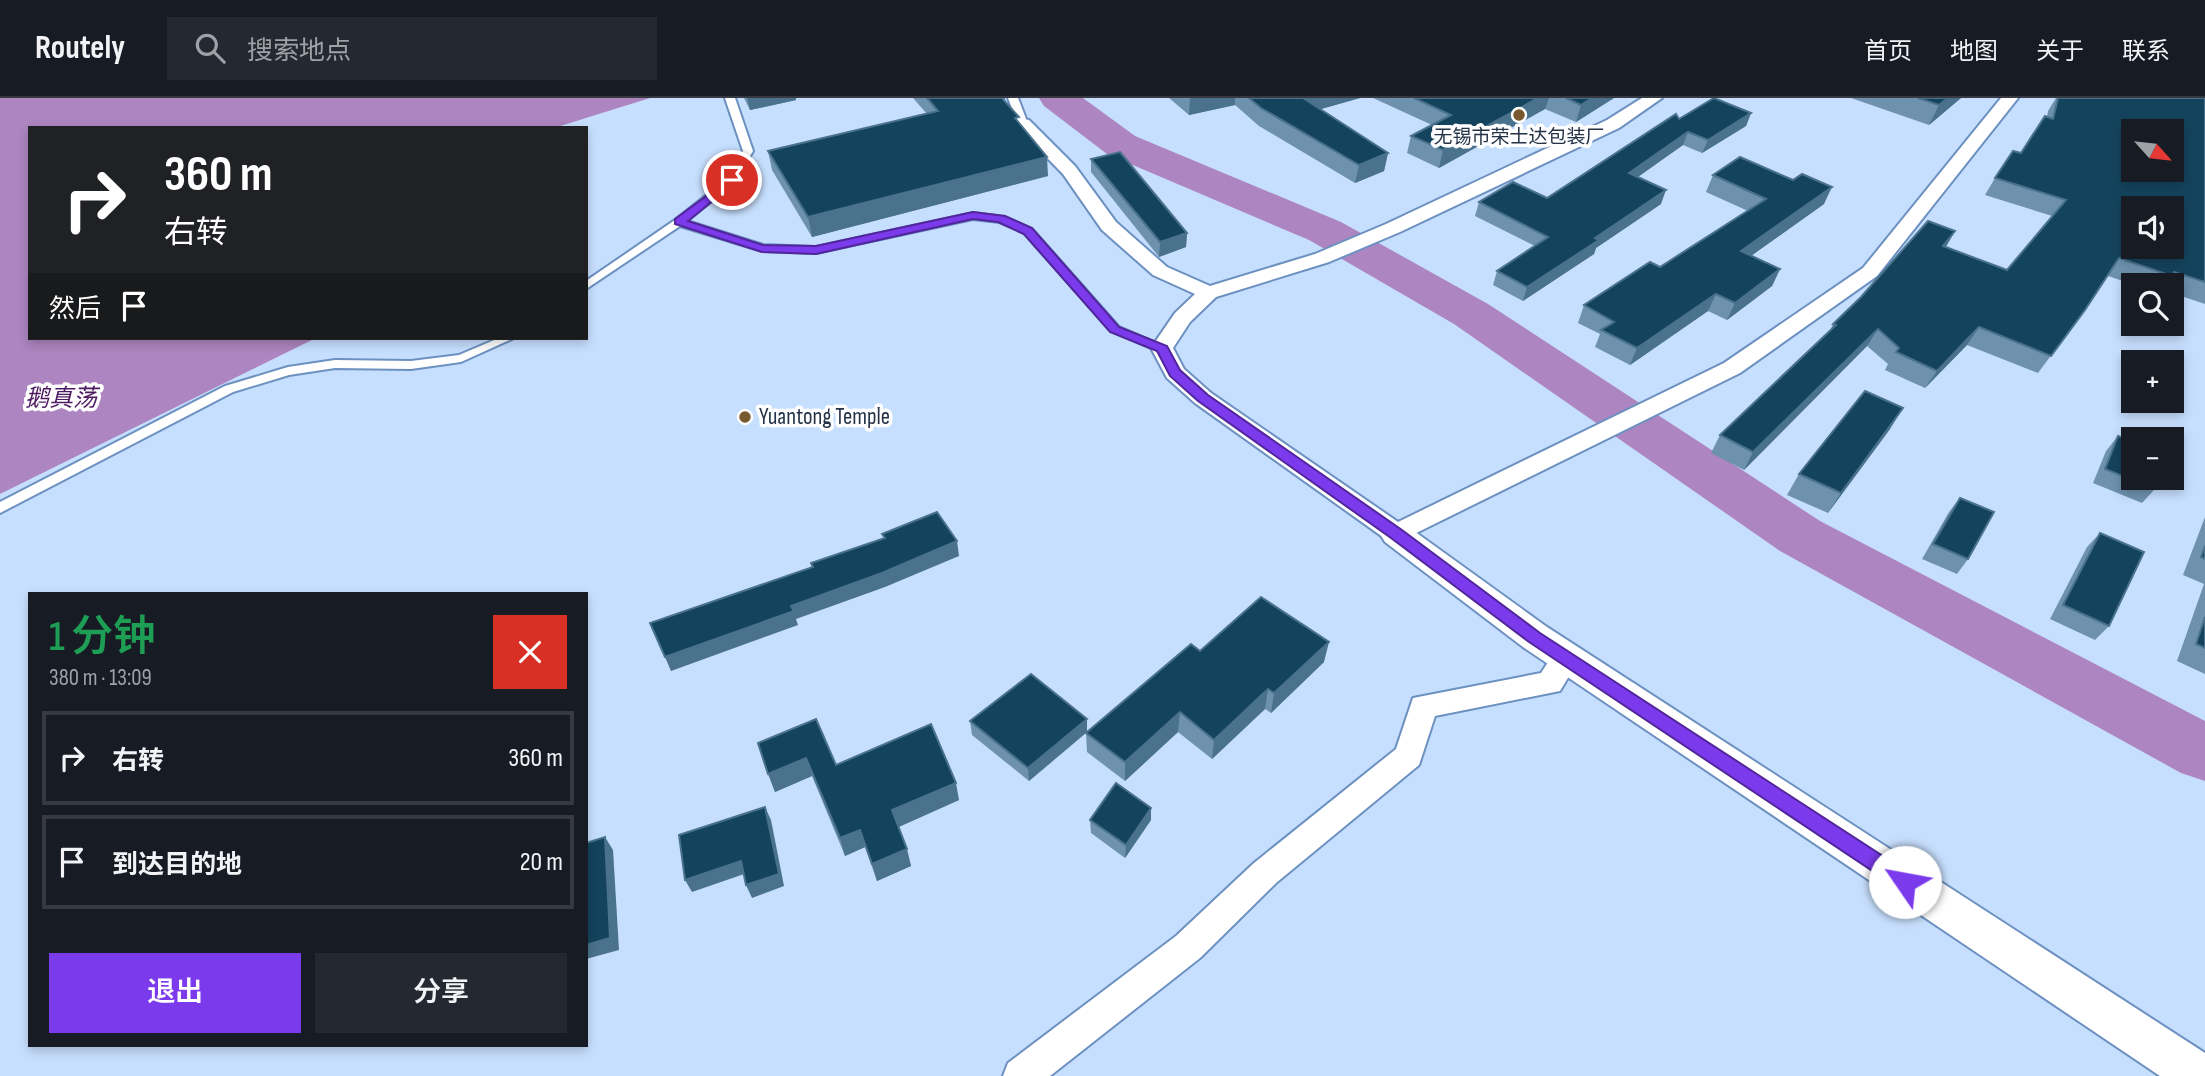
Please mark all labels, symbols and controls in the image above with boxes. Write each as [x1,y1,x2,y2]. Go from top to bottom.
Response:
search box [167,17,657,80]
text: Routely [35,28,125,68]
icon: search [191,29,229,67]
text: 搜索地点 [247,36,351,67]
text: 首页 [1864,37,1912,66]
text: 地图 [1950,37,1998,66]
text: 关于 [2036,37,2084,66]
text: 联系 [2122,37,2170,66]
marker: 无锡市荣士达包装厂 [1511,107,1527,123]
north arrow [2121,119,2184,182]
map controls [2121,119,2184,490]
place label: 无锡市荣士达包装厂 [1433,126,1605,149]
text: 360 m [164,146,272,205]
pin [702,150,762,210]
icon: right [49,154,140,245]
icon: arrive [713,161,751,199]
button: sound [2121,196,2184,259]
text: 右转 [164,214,228,253]
button: search [2121,273,2184,336]
icon: arrive [115,287,153,325]
text: 然后 [49,294,101,325]
button: + [2121,350,2184,413]
water label: 鹅真荡 [25,384,101,413]
place label: Yuantong Temple [759,403,890,431]
marker: Yuantong Temple [737,409,753,425]
button: − [2121,427,2184,490]
text: 1 分钟 [49,612,155,663]
button: close [493,615,567,689]
text: 380 m · 13:09 [49,664,152,692]
icon: right [53,739,91,777]
text: 360 m [508,743,563,774]
text: 右转 [112,746,164,777]
icon: arrive [53,843,91,881]
position arrow [1868,845,1942,919]
text: 20 m [520,847,563,878]
text: 到达目的地 [112,850,242,881]
button: 退出 [49,953,301,1033]
button: 分享 [315,953,567,1033]

